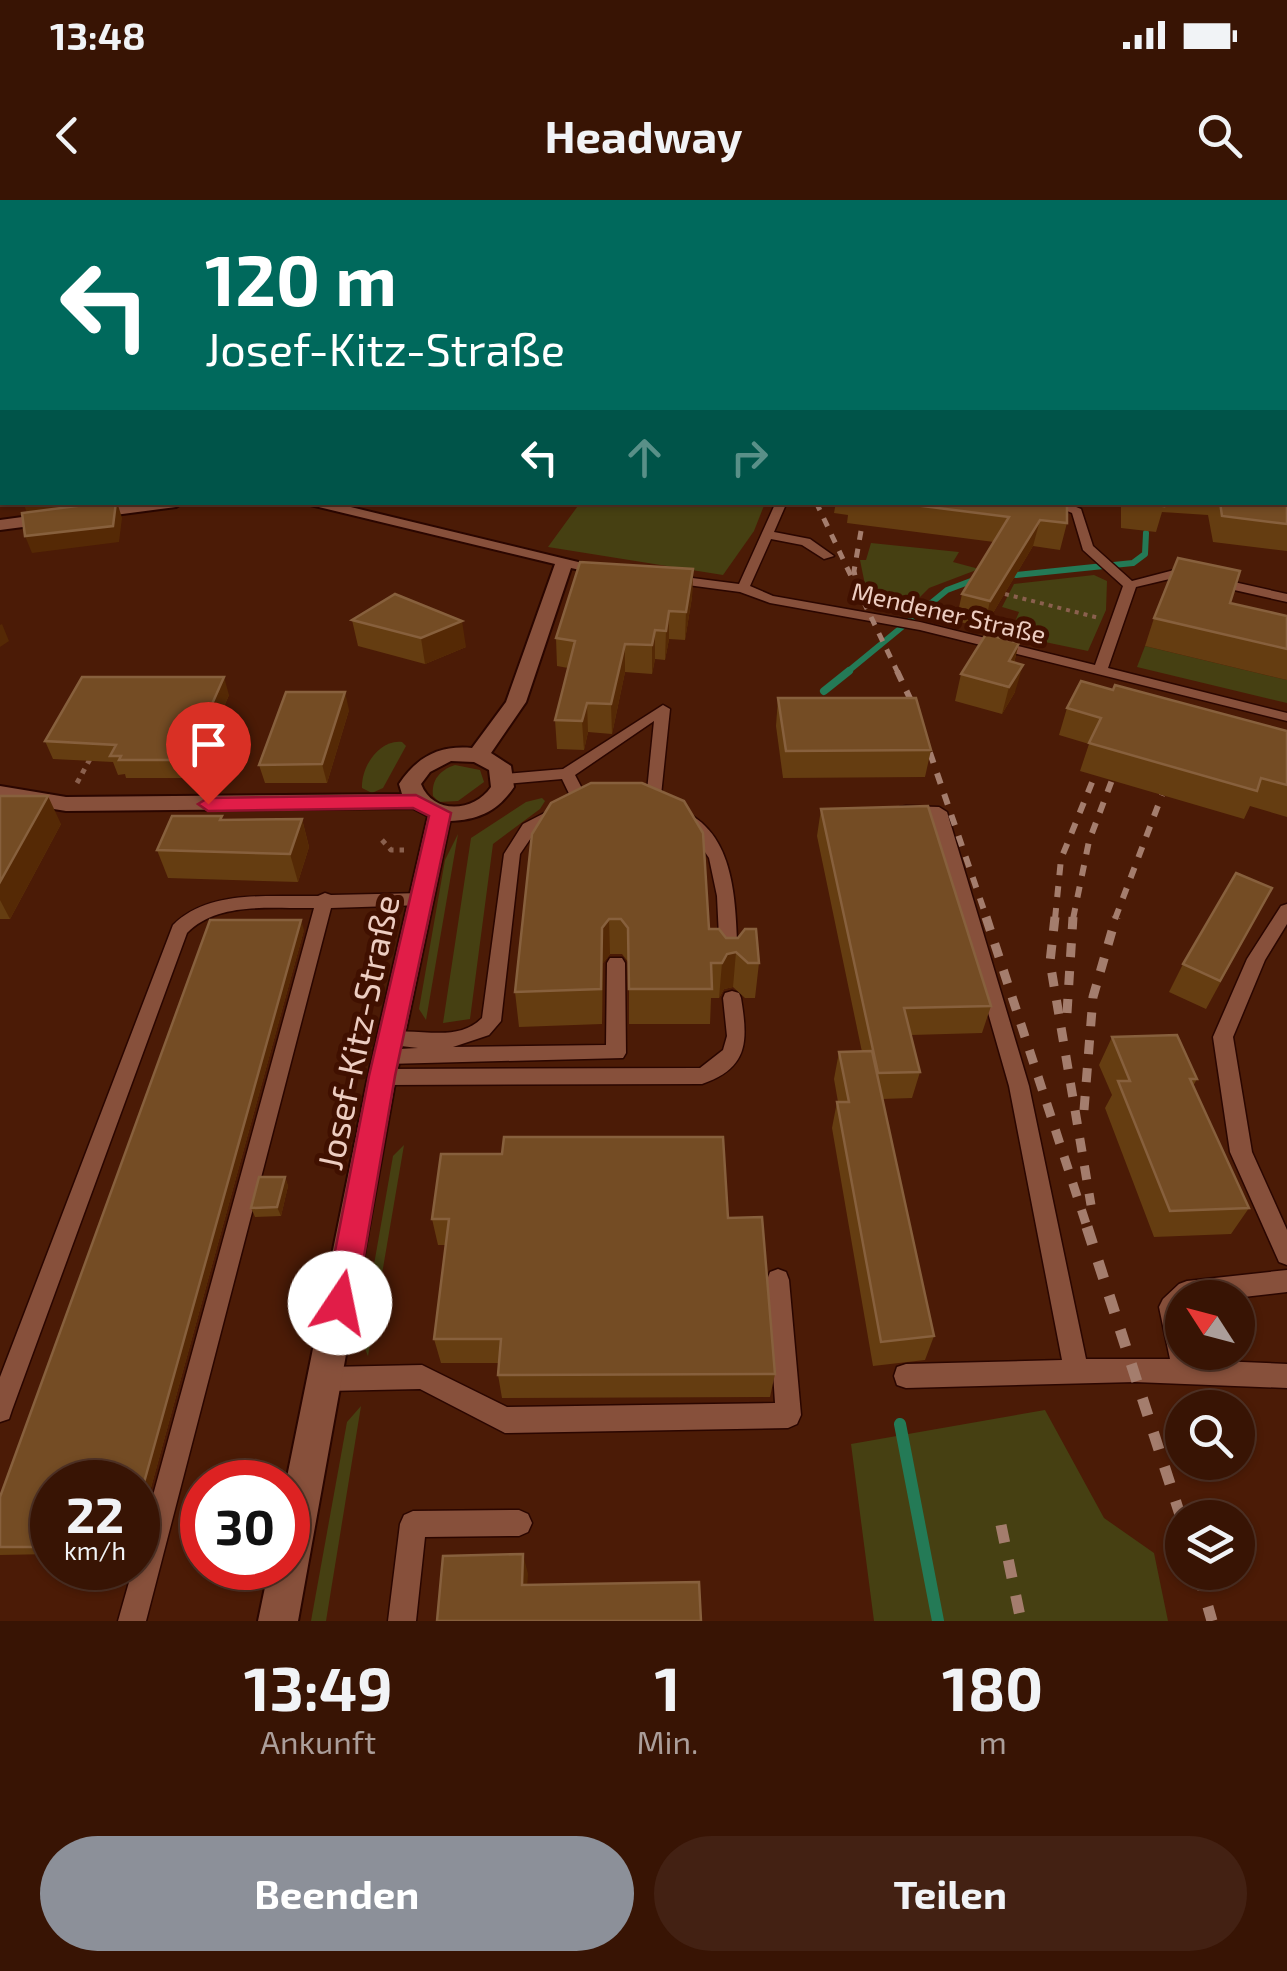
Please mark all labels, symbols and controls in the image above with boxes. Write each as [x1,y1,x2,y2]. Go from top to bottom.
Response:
text: 13:48 [50,12,146,58]
icon: back [40,108,95,163]
text: Headway [545,108,742,162]
icon: search [1192,108,1247,163]
text: 120 m [205,236,397,320]
icon: left [40,240,170,370]
text: Josef-Kitz-Straße [205,321,565,375]
icon: left [512,430,567,485]
icon: ahead [617,430,672,485]
icon: right [722,430,777,485]
street label: Mendener Straße [849,575,1049,649]
pin [166,702,251,805]
icon: arrive [181,717,236,772]
street label: Josef-Kitz-Straße [307,891,407,1173]
position arrow [288,1251,392,1355]
north arrow [1165,1280,1255,1370]
map controls [1165,1280,1255,1590]
button: search [1165,1390,1255,1480]
speed limit sign: 30 [180,1460,310,1590]
text: 22 [66,1483,124,1543]
button: layers [1165,1500,1255,1590]
text: km/h [64,1535,126,1565]
text: 13:49 [244,1651,393,1723]
text: 1 [654,1651,680,1723]
text: 180 [942,1651,1043,1723]
text: Ankunft [260,1722,376,1760]
text: Min. [636,1722,698,1760]
text: m [979,1722,1007,1760]
button: Beenden [40,1836,634,1951]
button: Teilen [654,1836,1247,1951]

